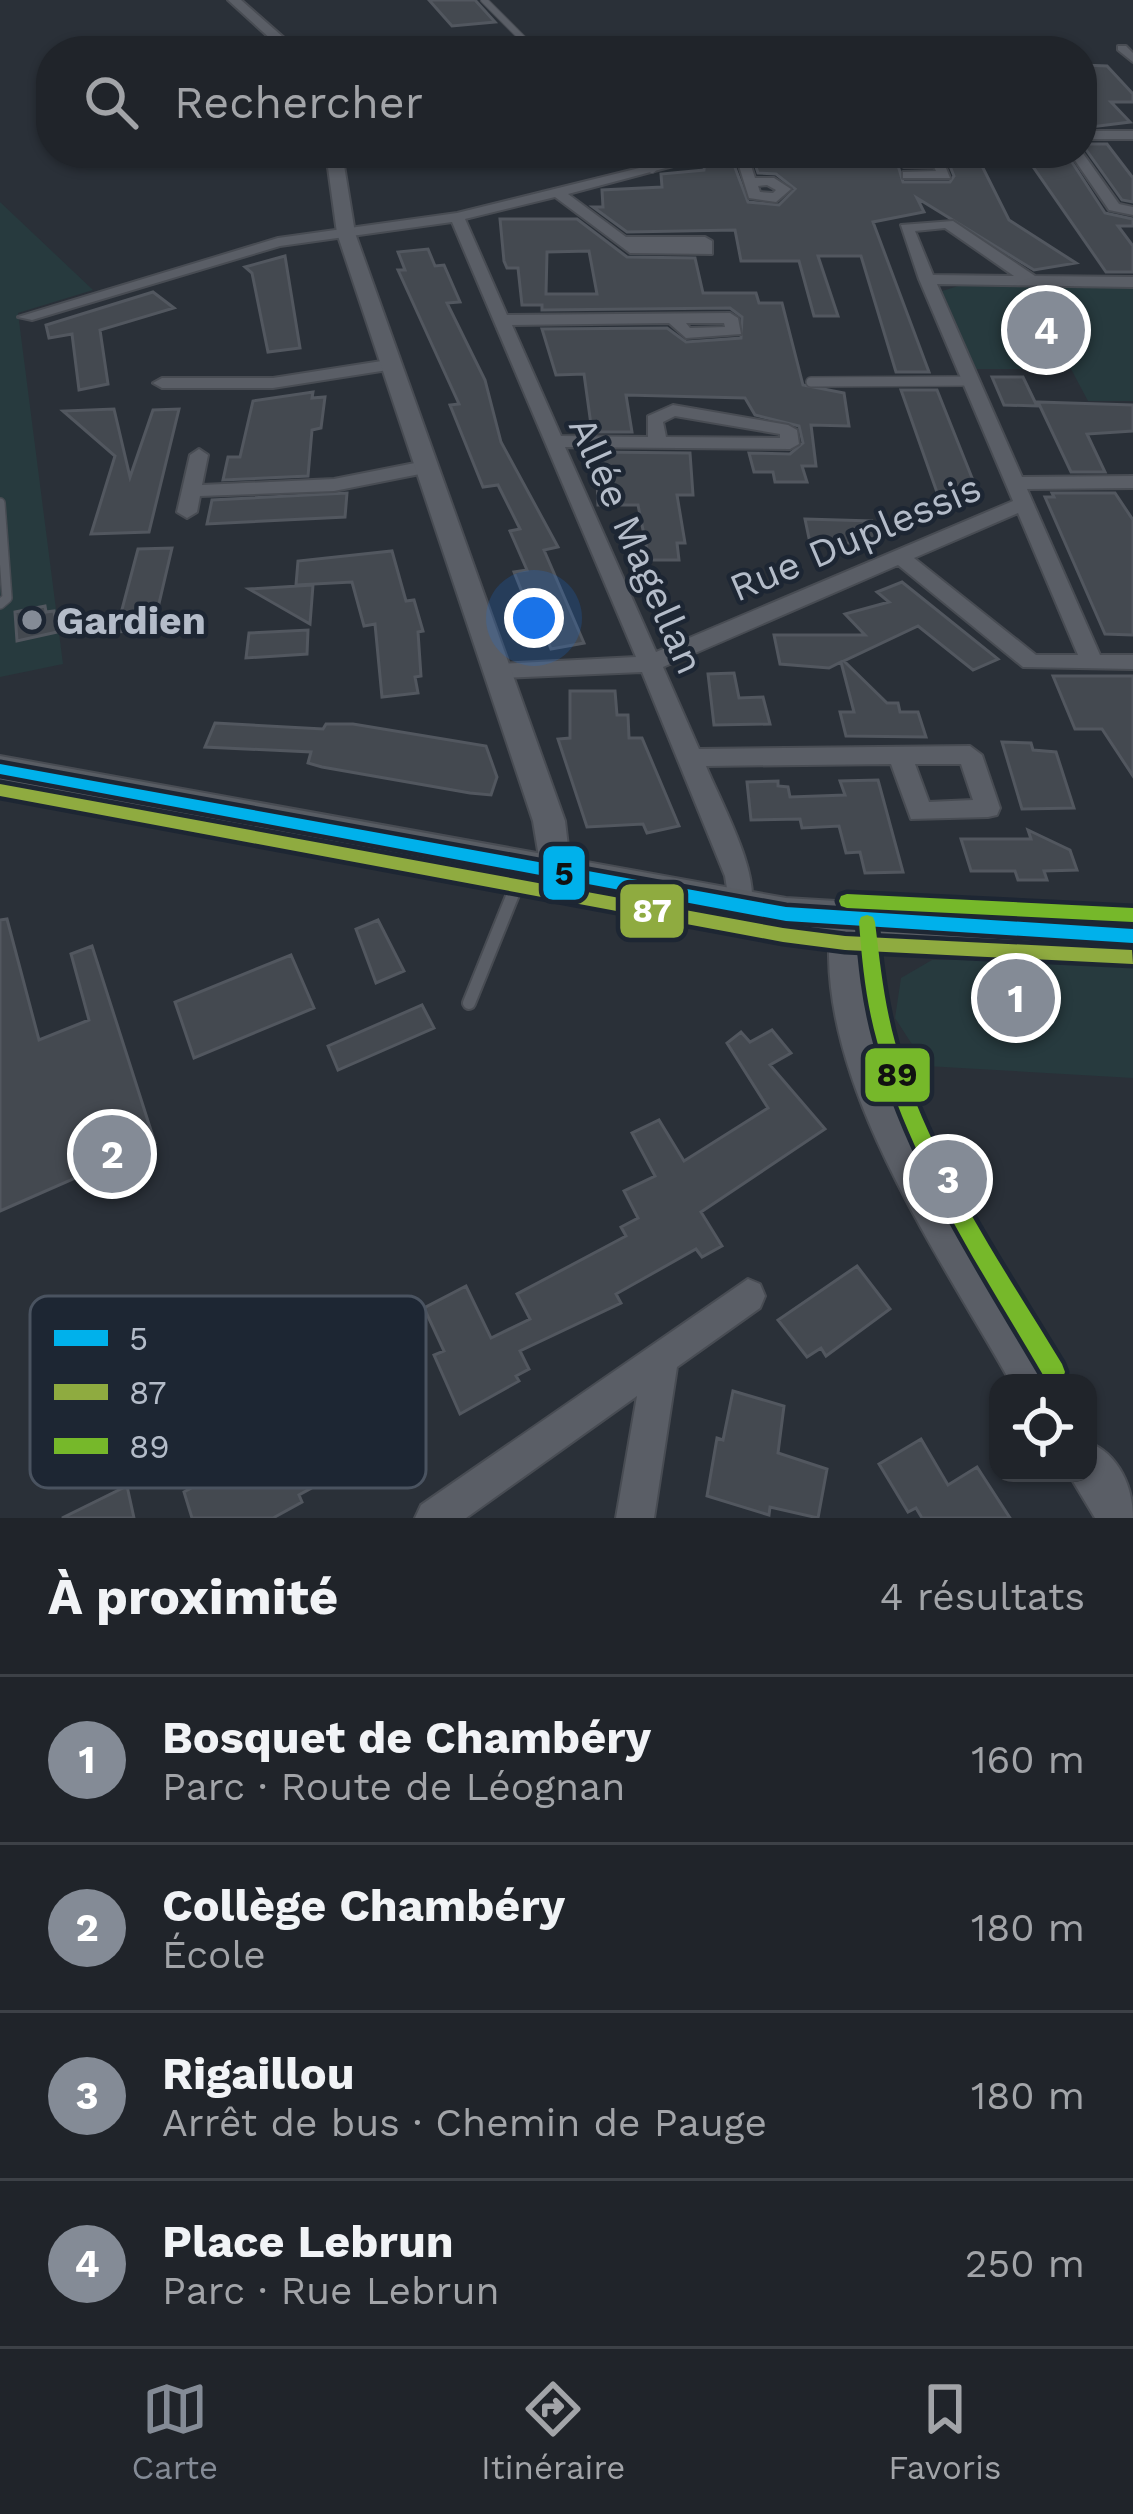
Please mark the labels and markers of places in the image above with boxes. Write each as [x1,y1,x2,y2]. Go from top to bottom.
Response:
pin: 4 [1007,285,1085,375]
place label: Gardien [56,598,206,643]
marker: Gardien [19,607,45,633]
pin: 1 [977,953,1055,1043]
pin: 2 [73,1109,151,1199]
pin: 3 [909,1134,987,1224]

